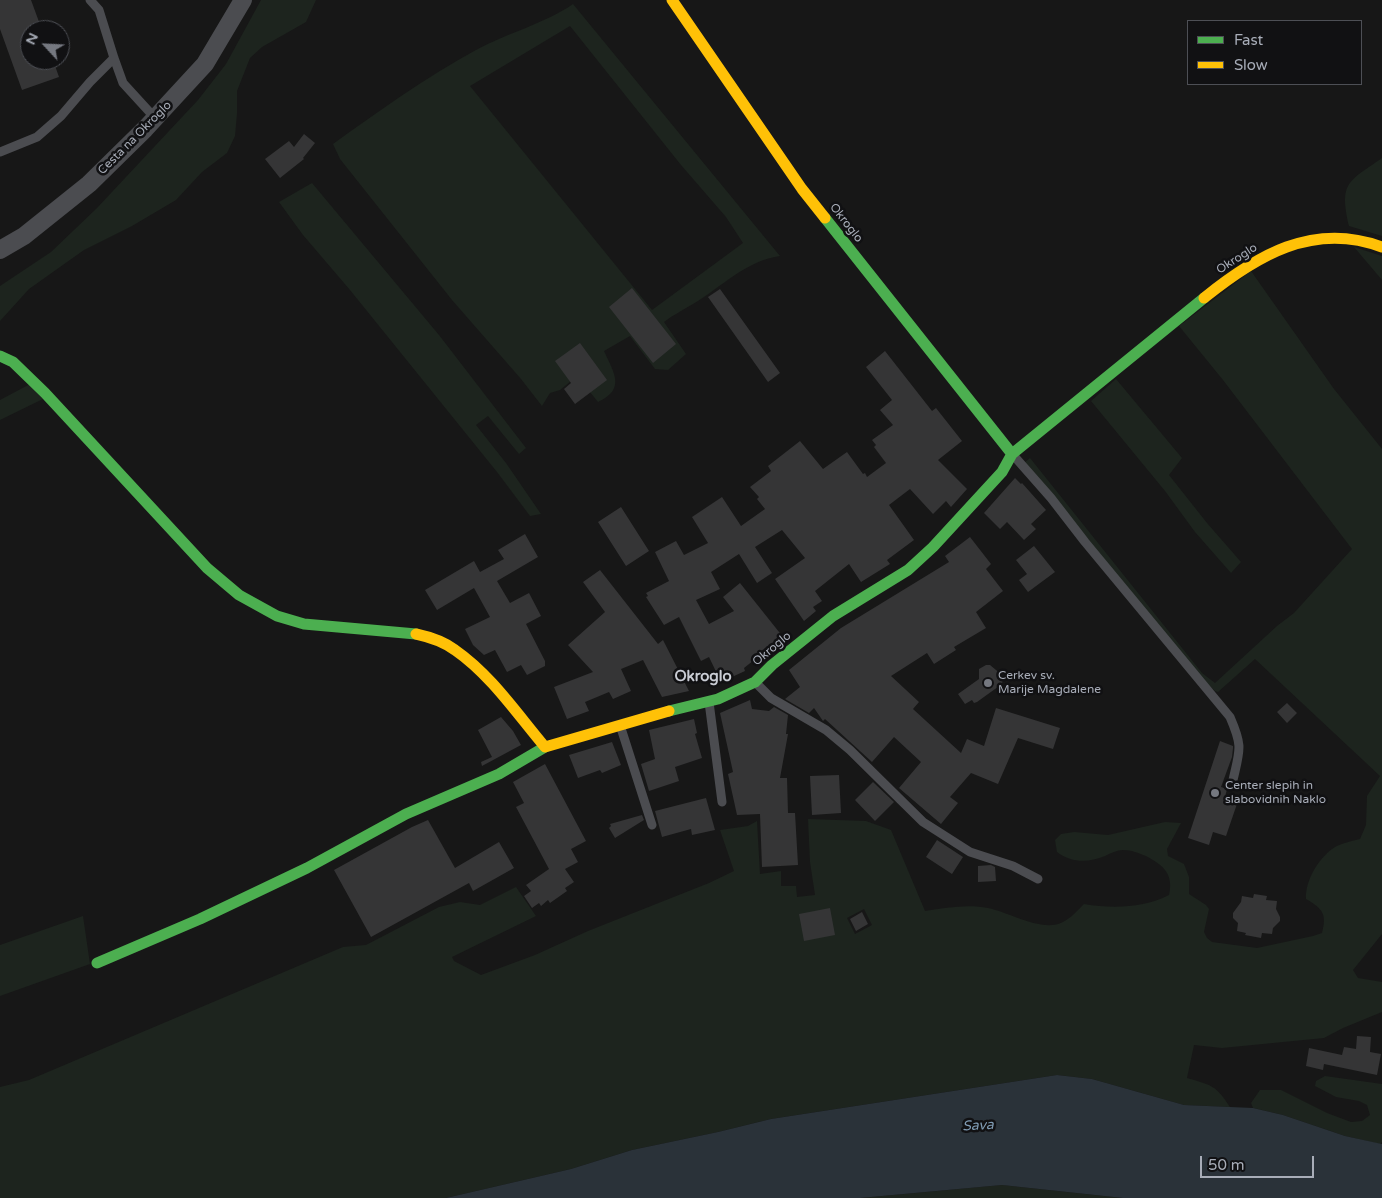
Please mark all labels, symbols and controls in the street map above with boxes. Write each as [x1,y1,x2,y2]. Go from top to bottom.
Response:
north arrow [20,20,70,70]
legend [1187,20,1362,85]
text: N [22,30,42,48]
text: Fast [1234,31,1263,49]
text: Slow [1234,56,1268,74]
street label: Cesta na Okroglo [95,98,175,178]
street label: Okroglo [826,201,866,245]
street label: Okroglo [1214,241,1260,277]
street label: Okroglo [750,629,794,669]
district label: Okroglo [674,668,732,686]
place label: Cerkev sv. Marije Magdalene [998,669,1101,697]
marker: Cerkev sv. Marije Magdalene [982,677,994,689]
place label: Center slepih in slabovidnih Naklo [1225,779,1326,807]
marker: Center slepih in slabovidnih Naklo [1209,787,1221,799]
water label: Sava [962,1117,994,1135]
scale bar [1202,1146,1316,1178]
text: 50 m [1208,1156,1245,1174]

